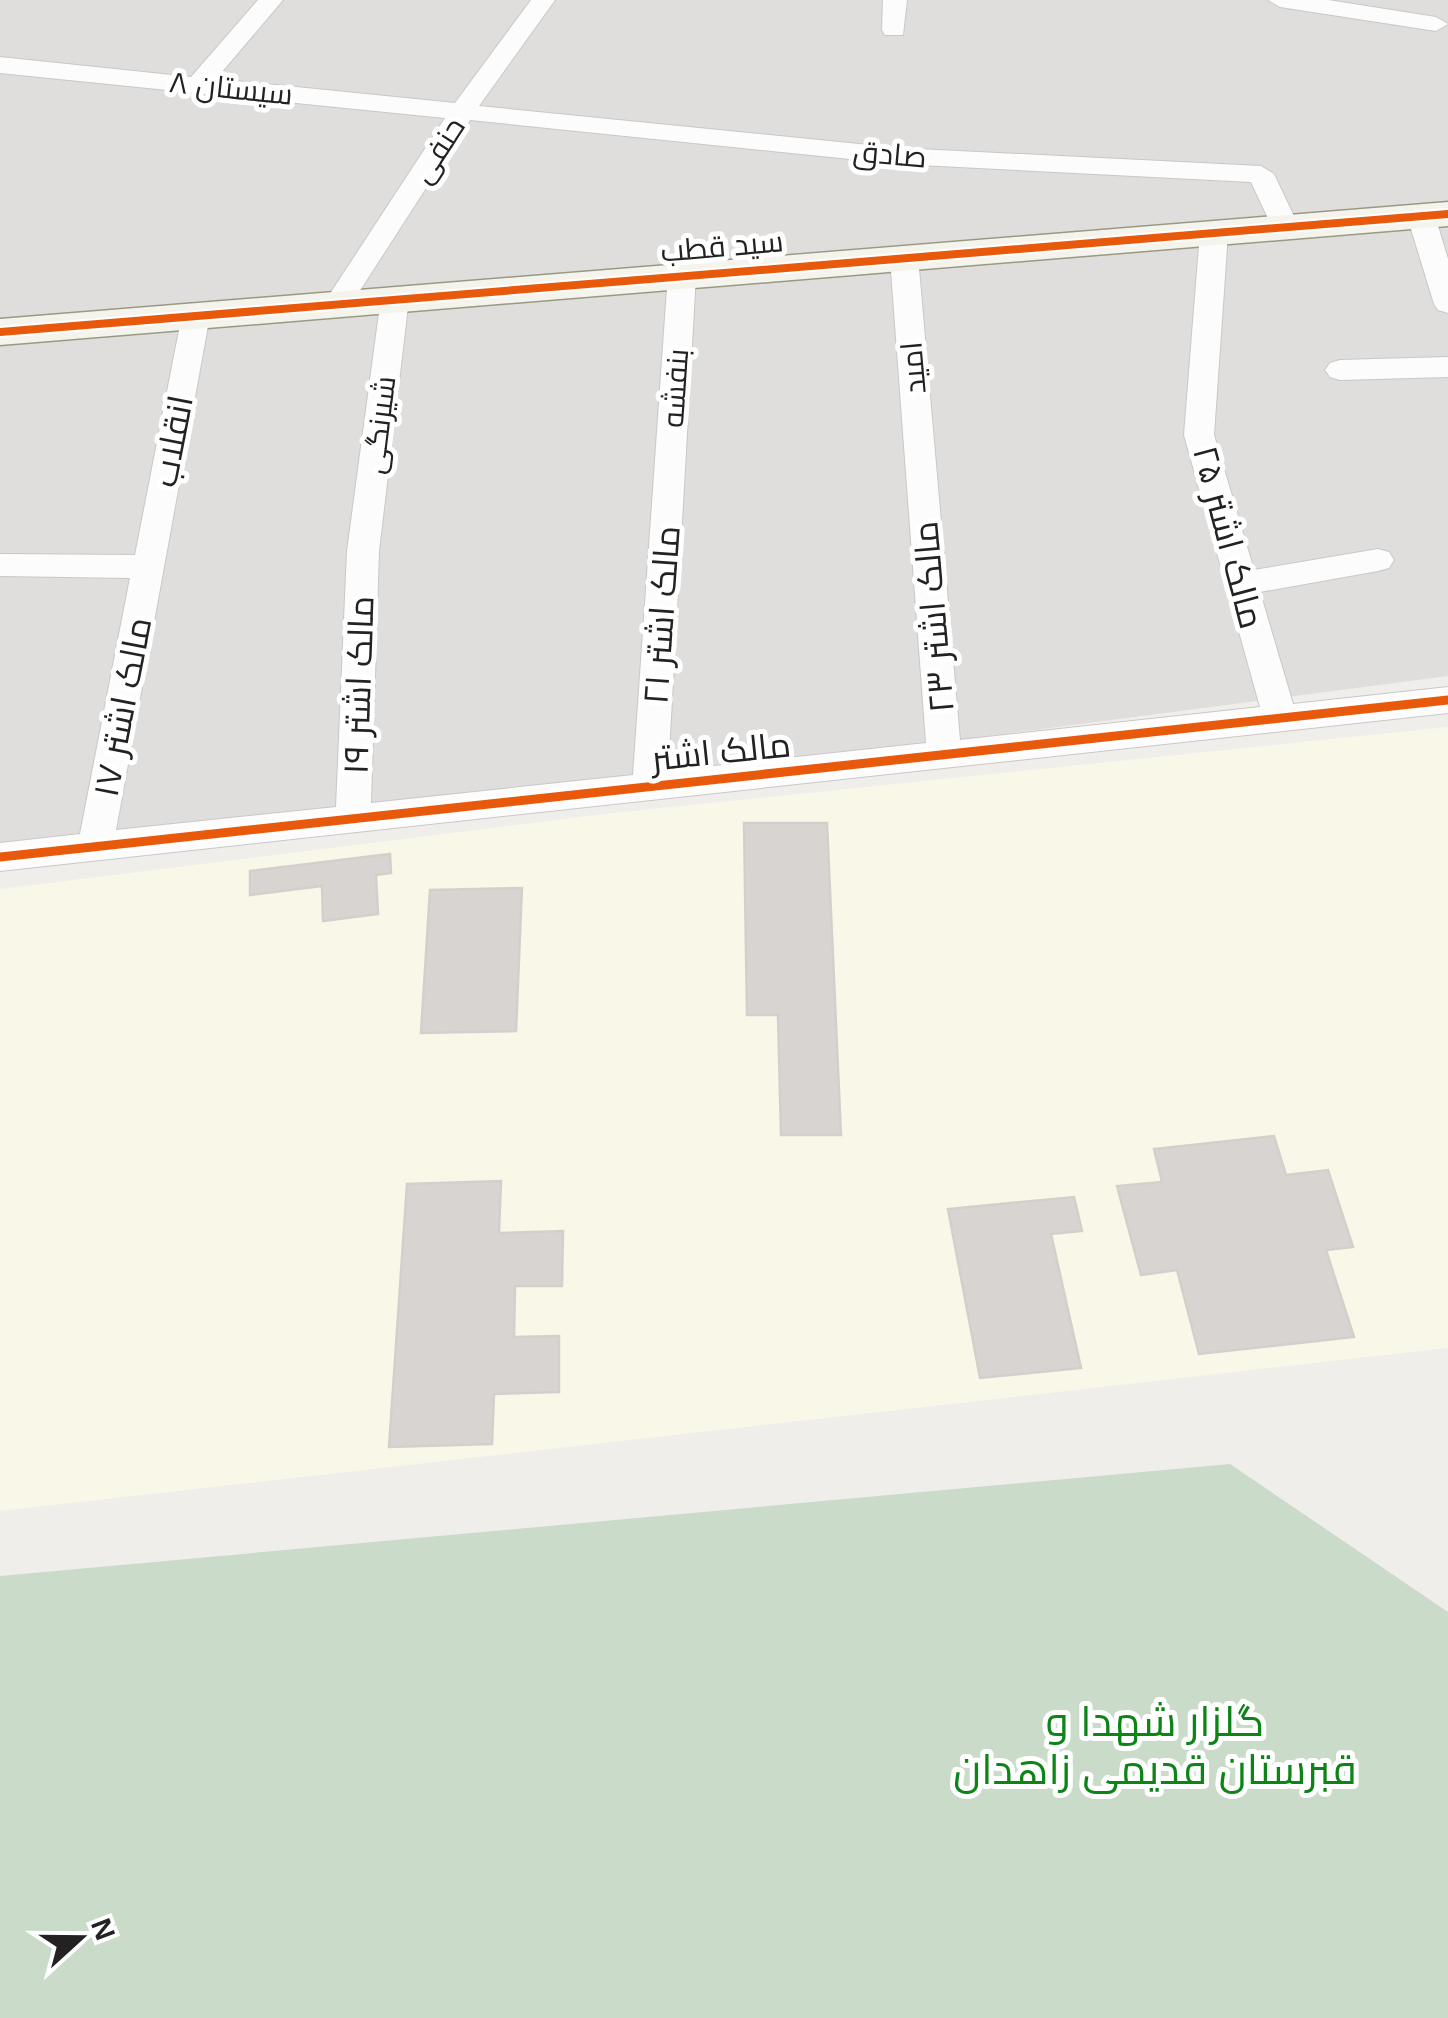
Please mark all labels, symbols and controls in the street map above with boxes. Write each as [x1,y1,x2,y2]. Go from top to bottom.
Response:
street label: سیستان ۸ [167,65,294,112]
street label: حنفی [405,111,473,190]
street label: صادق [852,134,928,176]
street label: سید قطب [659,224,785,268]
street label: امید [894,341,932,395]
street label: بنفشه [656,347,694,429]
street label: شیرنگی [357,374,403,476]
street label: انقلاب [144,392,200,490]
street label: مالک اشتر ۲۵ [1185,442,1272,633]
street label: مالک اشتر ۲۳ [905,520,962,714]
street label: مالک اشتر ۲۱ [635,524,688,706]
street label: مالک اشتر ۱۹ [335,595,382,775]
street label: مالک اشتر ۱۷ [85,614,160,800]
street label: مالک اشتر [647,724,793,779]
park label: گلزار شهدا و قبرستان قدیمی زاهدان [953,1698,1357,1794]
north arrow [30,1888,130,1988]
text: N [85,1914,121,1944]

